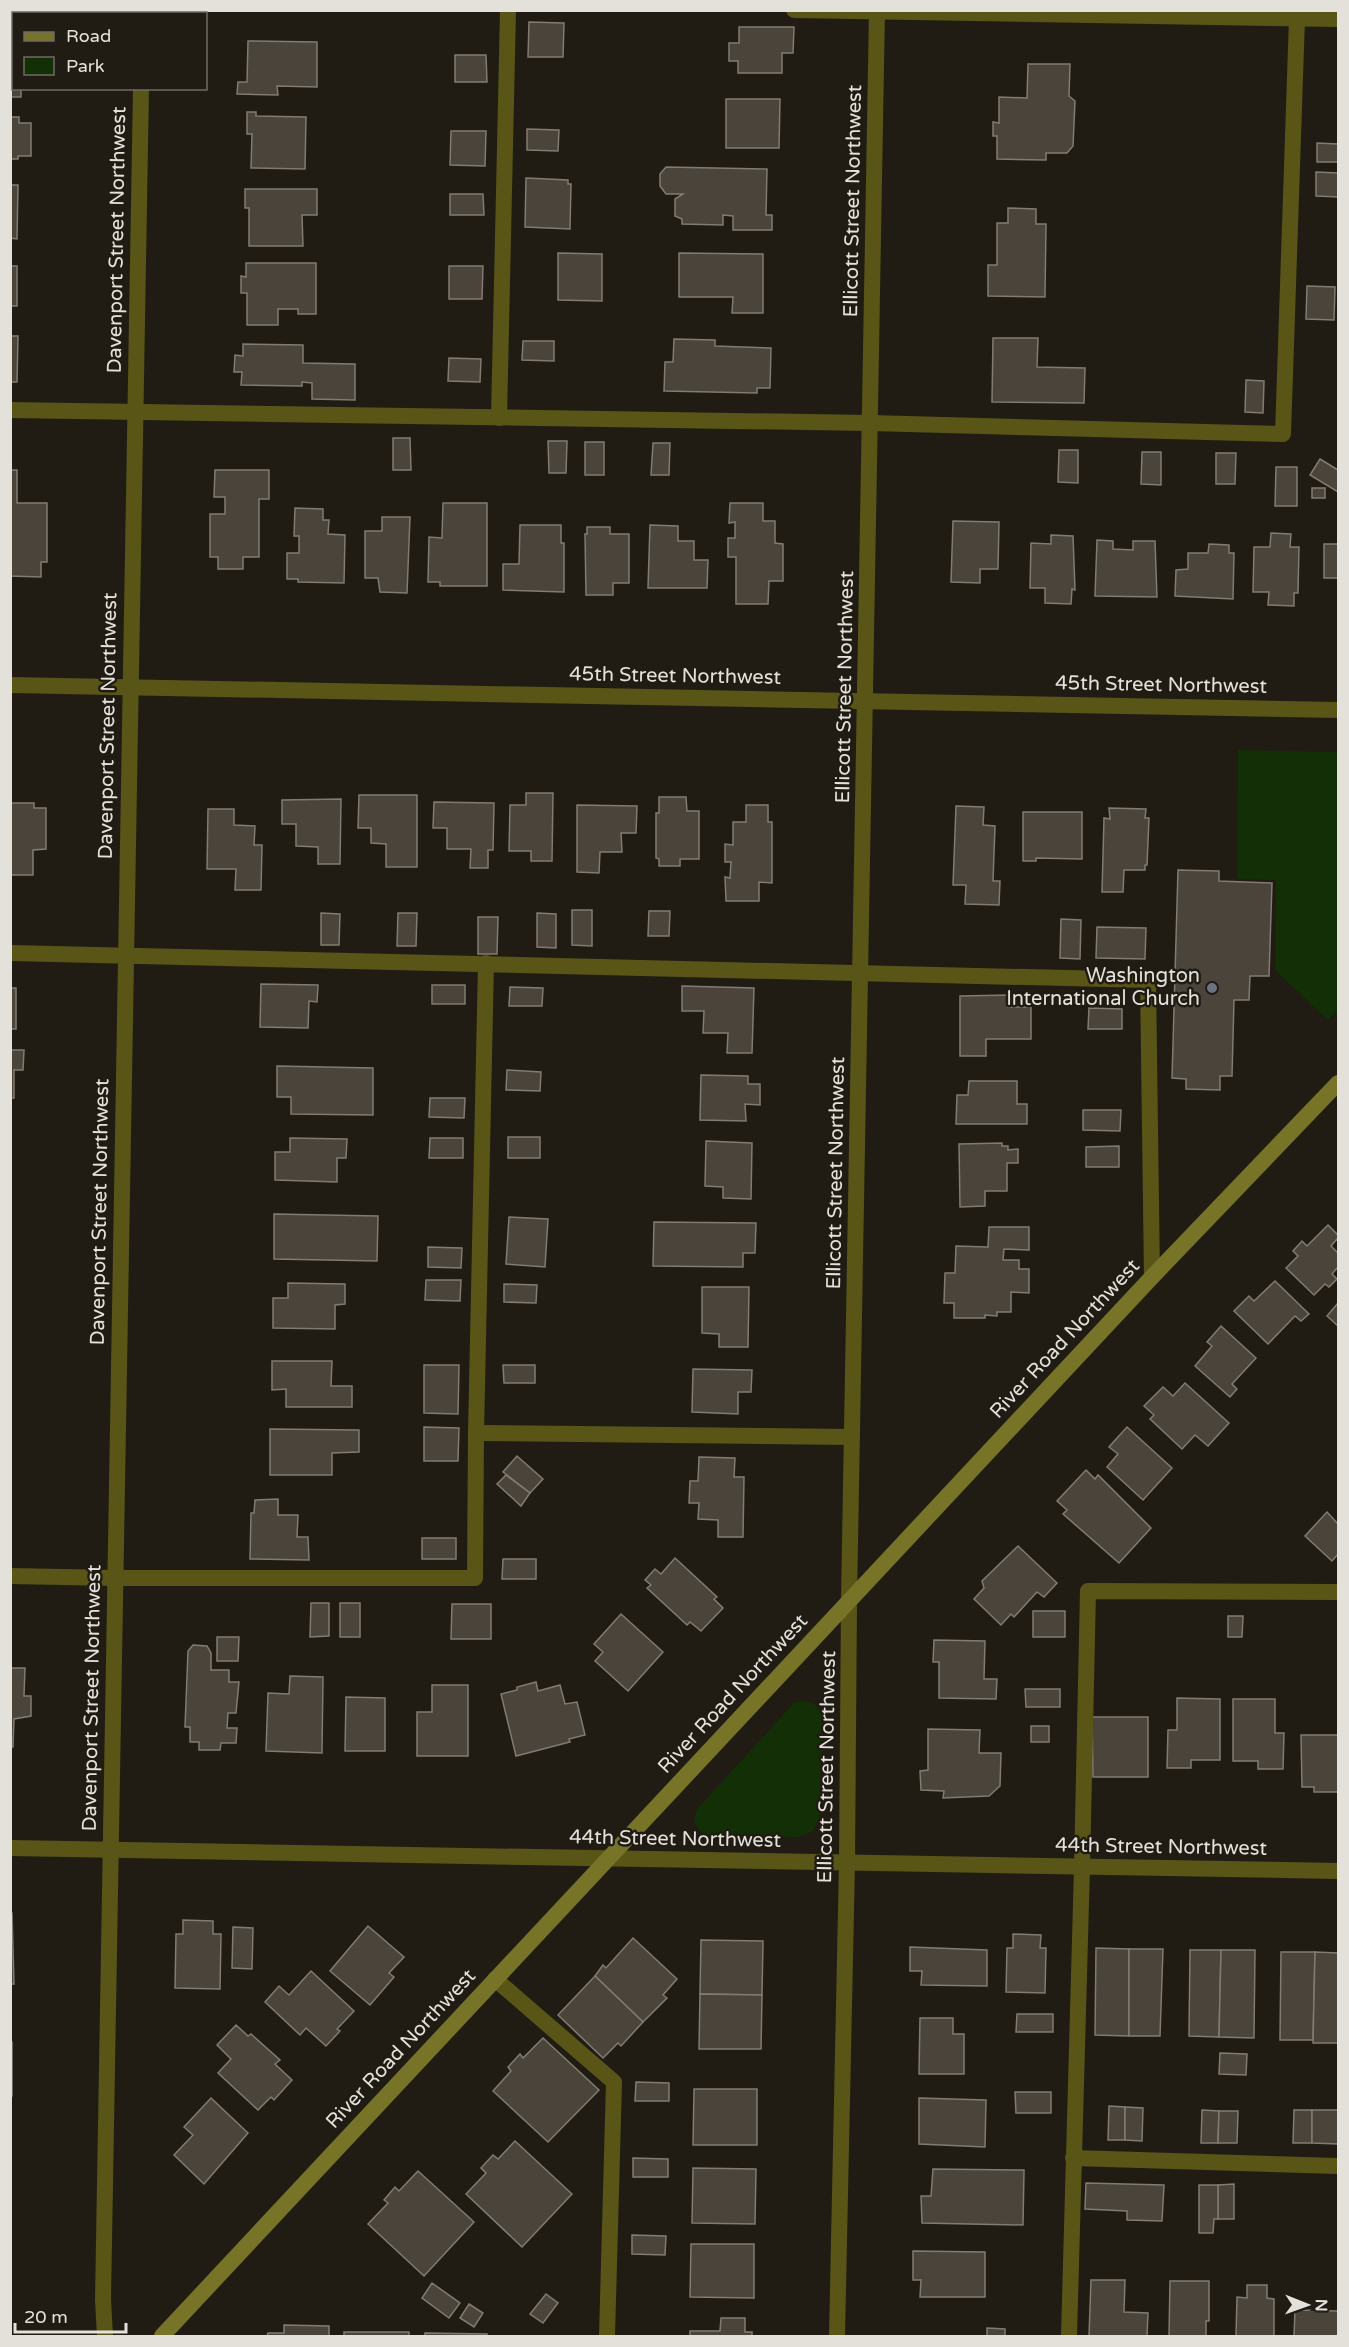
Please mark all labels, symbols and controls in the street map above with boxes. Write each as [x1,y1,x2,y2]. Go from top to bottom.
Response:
legend [12,12,207,90]
text: Road [66,25,111,47]
text: Park [66,55,105,77]
street label: Ellicott Street Northwest [839,84,867,318]
street label: Davenport Street Northwest [103,106,131,374]
street label: Ellicott Street Northwest [831,570,859,804]
street label: Davenport Street Northwest [94,592,122,860]
street label: 45th Street Northwest [569,662,782,690]
street label: 45th Street Northwest [1055,671,1268,699]
place label: Washington International Church [1006,964,1200,1011]
marker: Washington International Church [1205,981,1219,995]
street label: Ellicott Street Northwest [822,1056,850,1290]
street label: Davenport Street Northwest [86,1078,114,1346]
street label: River Road Northwest [985,1254,1145,1424]
street label: Davenport Street Northwest [78,1564,106,1832]
street label: River Road Northwest [653,1609,813,1779]
street label: Ellicott Street Northwest [813,1650,841,1884]
street label: 44th Street Northwest [569,1825,782,1853]
street label: 44th Street Northwest [1055,1833,1268,1861]
street label: River Road Northwest [321,1964,481,2134]
north arrow [1277,2275,1337,2335]
scale bar [15,2296,126,2334]
text: N [1311,2299,1331,2312]
text: 20 m [24,2306,68,2328]

